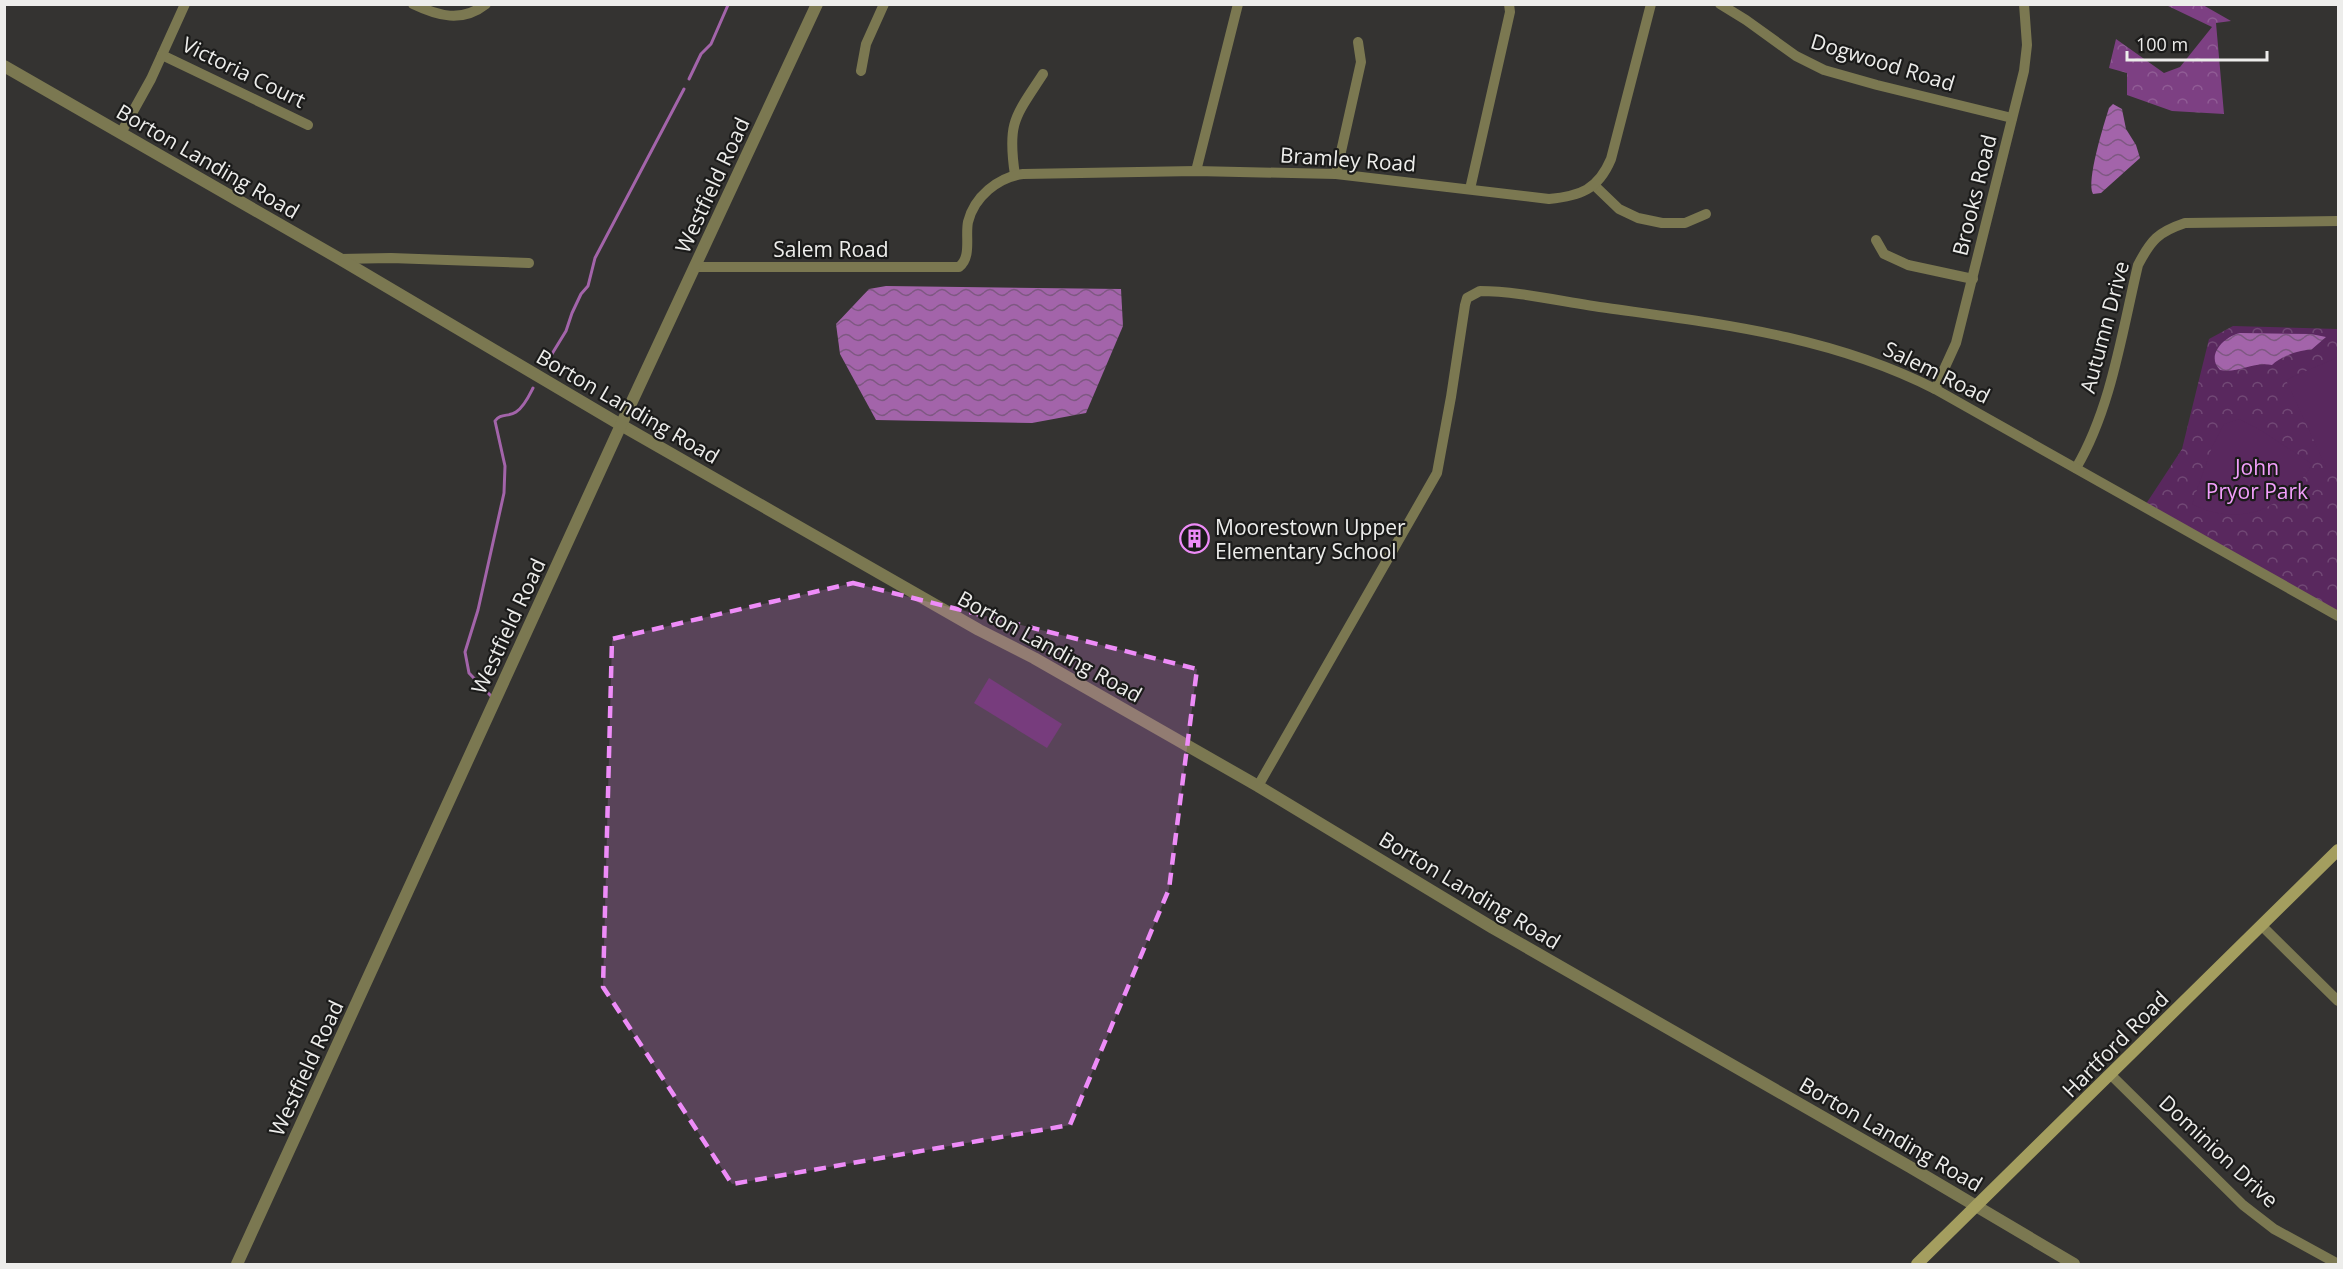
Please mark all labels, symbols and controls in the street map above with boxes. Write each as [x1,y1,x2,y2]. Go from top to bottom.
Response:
scale bar [2127,24,2266,62]
street label: Dogwood Road [1808,27,1958,97]
street label: Victoria Court [178,30,310,114]
text: 100 m [2136,32,2188,56]
street label: Borton Landing Road [111,97,305,225]
street label: Westfield Road [668,113,756,257]
street label: Brooks Road [1945,131,2003,259]
street label: Bramley Road [1279,140,1417,178]
street label: Salem Road [773,235,889,263]
street label: Autumn Drive [2073,258,2135,396]
street label: Salem Road [1879,334,1995,410]
street label: Borton Landing Road [531,342,725,470]
park label: John Pryor Park [2206,453,2308,505]
place label: Moorestown Upper Elementary School [1215,513,1406,565]
building icon: Moorestown Upper Elementary School [1178,523,1210,555]
street label: Westfield Road [464,554,552,698]
street label: Borton Landing Road [953,584,1147,708]
street label: Borton Landing Road [1374,825,1566,955]
street label: Hartford Road [2056,985,2174,1103]
street label: Westfield Road [262,996,350,1140]
street label: Borton Landing Road [1794,1070,1988,1198]
street label: Dominion Drive [2153,1089,2285,1213]

